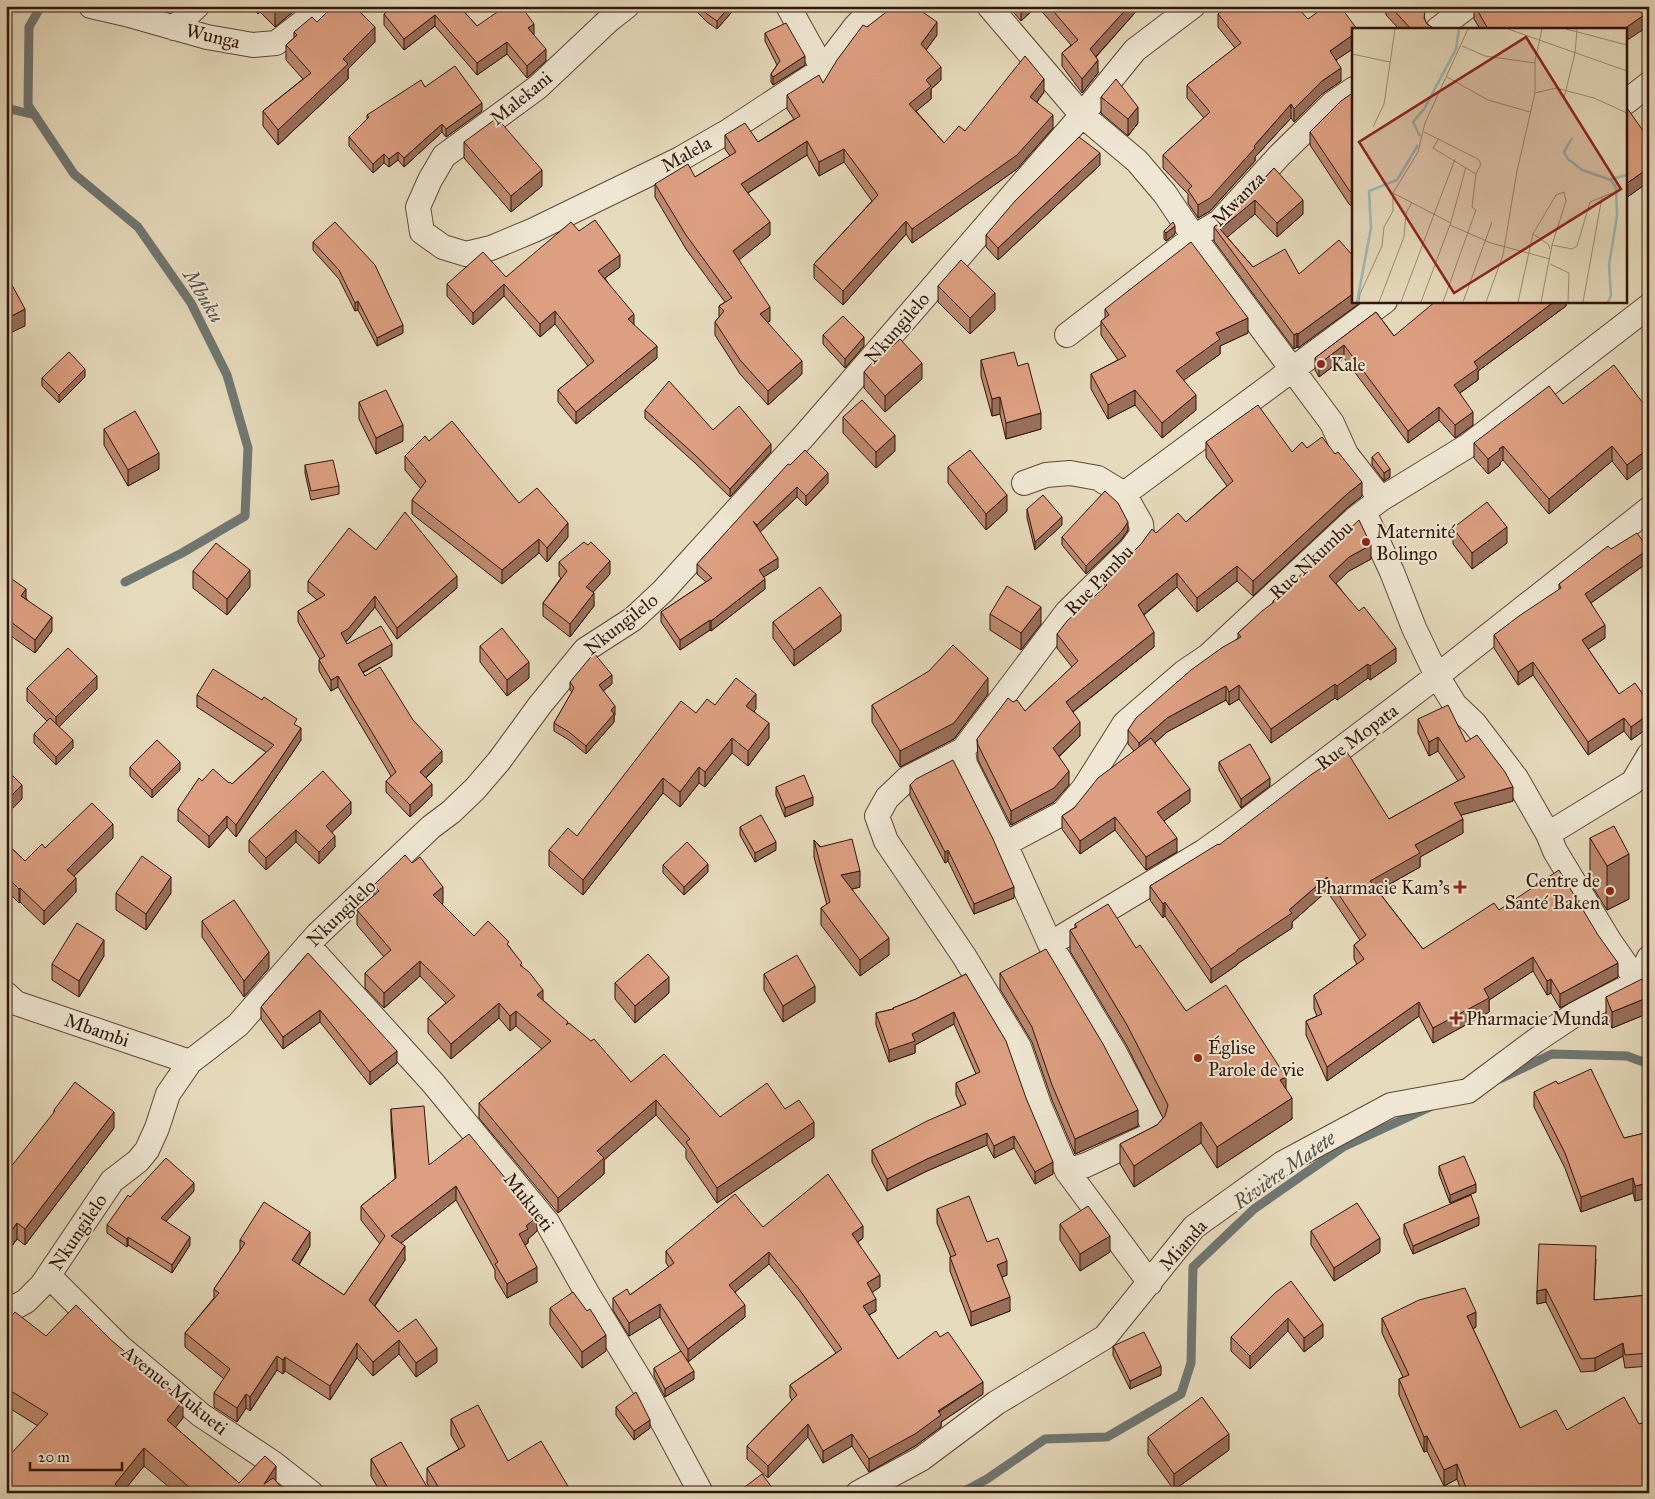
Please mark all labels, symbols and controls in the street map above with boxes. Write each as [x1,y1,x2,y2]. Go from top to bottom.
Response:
street label: Wunga [183,19,243,55]
inset map [1352,28,1628,302]
street label: Malekani [485,66,557,130]
street label: Malela [657,130,716,177]
street label: Mwanza [1207,166,1270,231]
water label: Mbuku [178,263,229,327]
street label: Nkungilelo [860,287,935,369]
place label: Kale [1331,353,1366,376]
marker: Kale [1315,358,1327,370]
street label: Rue Nkumbu [1265,516,1357,604]
place label: Maternité Bolingo [1376,520,1456,566]
marker: Maternité Bolingo [1360,536,1372,548]
street label: Rue Pambu [1060,540,1138,620]
street label: Nkungilelo [580,588,663,661]
street label: Rue Mopata [1311,698,1403,775]
place label: Centre de Santé Baken [1505,869,1600,914]
street label: Nkungilelo [302,874,381,952]
place label: Pharmacie Kam's [1315,876,1450,899]
marker: Pharmacie Kam's [1454,881,1466,893]
marker: Centre de Santé Baken [1604,885,1616,897]
place label: Pharmacie Munda [1466,1007,1610,1030]
street label: Mbambi [62,1008,132,1052]
marker: Pharmacie Munda [1450,1012,1462,1024]
place label: Église Parole de vie [1208,1035,1304,1081]
marker: Église Parole de vie [1192,1052,1204,1064]
water label: Rivière Matete [1227,1126,1340,1215]
street label: Mukueti [499,1168,559,1236]
street label: Nkungilelo [44,1189,113,1275]
street label: Mianda [1154,1214,1212,1275]
street label: Avenue Mukueti [117,1340,233,1440]
scale bar [30,1439,122,1471]
text: 20 m [38,1448,70,1466]

